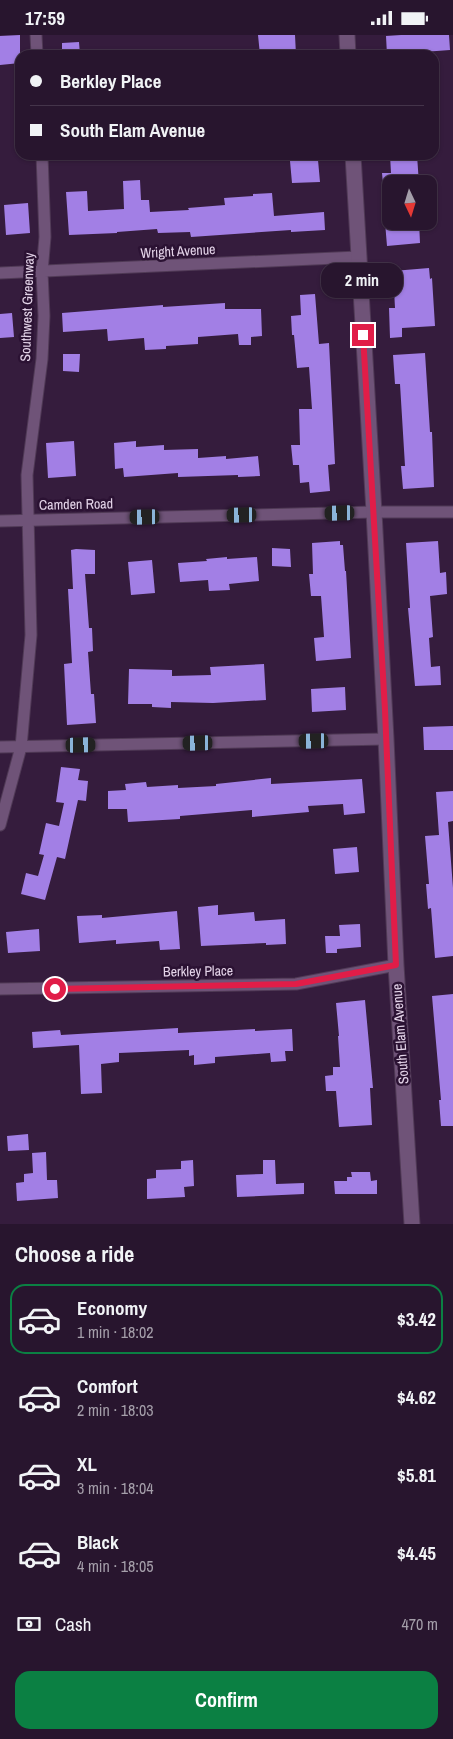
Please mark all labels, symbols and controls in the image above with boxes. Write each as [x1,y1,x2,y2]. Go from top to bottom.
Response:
text: 17:59 [25,5,65,31]
text: Berkley Place [60,68,161,94]
text: South Elam Avenue [60,117,205,143]
north arrow [382,175,438,230]
map controls [382,175,437,230]
street label: Wright Avenue [140,240,216,262]
street label: Southwest Greenway [16,252,38,362]
callout: 2 min [322,263,404,297]
text: 2 min [345,269,379,291]
route end [352,324,374,346]
street label: Camden Road [39,494,113,514]
car [324,505,355,521]
car [226,507,257,523]
car [129,509,160,525]
car [298,733,329,749]
car [182,735,213,751]
car [65,737,96,753]
street label: Berkley Place [163,961,233,981]
route start [44,978,66,1000]
street label: South Elam Avenue [388,983,412,1085]
text: Choose a ride [15,1239,134,1269]
text: Economy [77,1295,147,1321]
icon: car [17,1297,62,1342]
text: $3.42 [397,1306,436,1332]
text: 1 min · 18:02 [77,1321,154,1343]
text: Comfort [77,1373,138,1399]
icon: car [17,1375,62,1420]
text: $4.62 [397,1384,436,1410]
text: 2 min · 18:03 [77,1399,154,1421]
text: XL [77,1451,97,1477]
icon: car [17,1453,62,1498]
text: $5.81 [397,1462,436,1488]
text: 3 min · 18:04 [77,1477,154,1499]
text: Black [77,1529,119,1555]
icon: car [17,1531,62,1576]
text: $4.45 [397,1540,436,1566]
text: 4 min · 18:05 [77,1555,154,1577]
icon: cash [15,1610,43,1638]
text: Cash [55,1611,91,1637]
text: 470 m [402,1613,438,1635]
button: Confirm [15,1671,438,1729]

